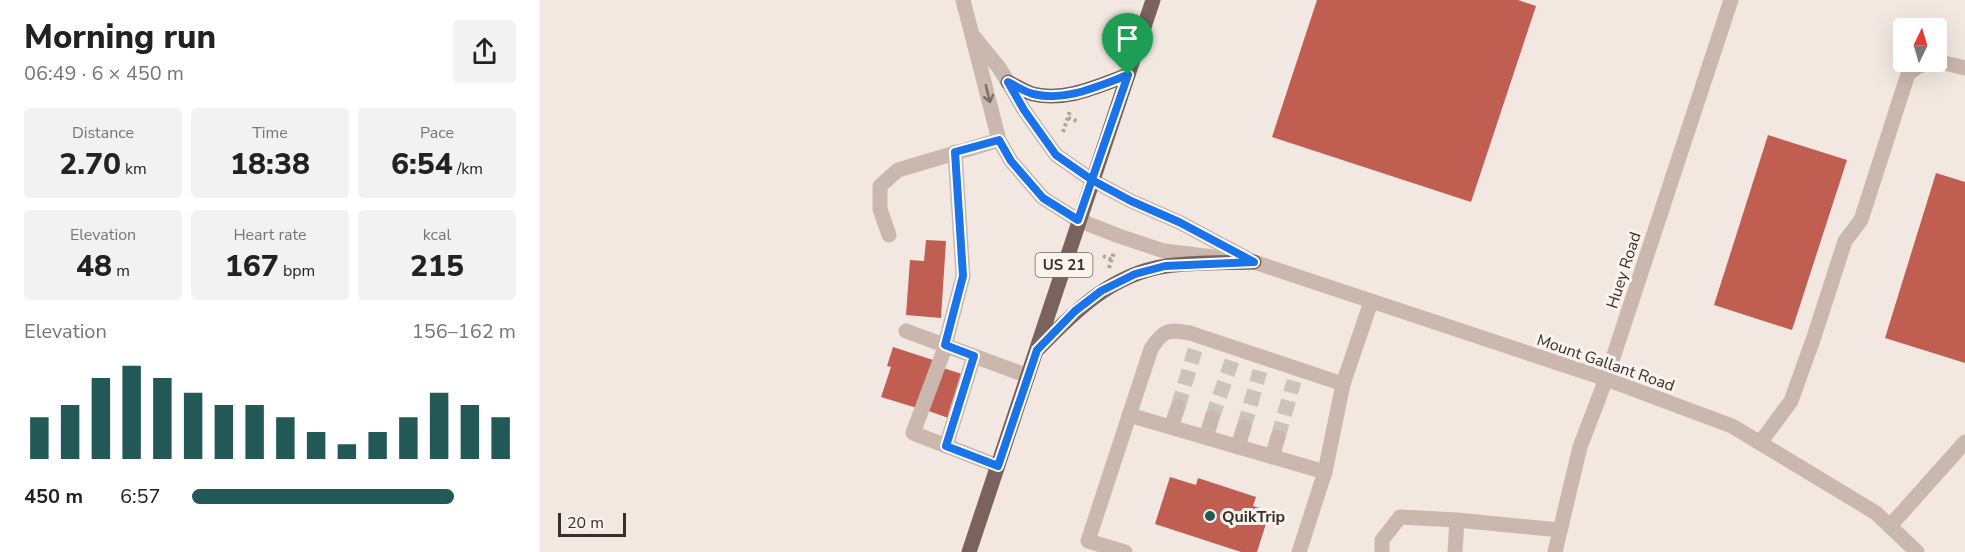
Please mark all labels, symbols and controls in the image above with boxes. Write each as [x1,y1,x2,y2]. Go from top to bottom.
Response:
pin [1102,13,1153,75]
text: Morning run [24,15,216,60]
north arrow [1893,18,1947,72]
map controls [1893,18,1947,72]
button: share [453,20,516,83]
icon: arrive [1111,22,1144,55]
text: 06:49 · 6 × 450 m [24,60,184,87]
one-way arrow [982,84,994,103]
text: Distance [72,122,134,144]
text: Time [252,122,288,144]
text: Pace [420,122,454,144]
text: 2.70 [59,144,121,185]
text: 18:38 [230,144,310,185]
text: 6:54 [391,144,453,185]
text: km [121,158,147,180]
text: /km [453,158,483,180]
text: Elevation [70,224,136,246]
text: Heart rate [233,224,307,246]
text: kcal [423,224,451,246]
street label: Huey Road [1601,229,1647,311]
text: 48 [76,246,112,287]
text: 167 [225,246,279,287]
text: 215 [410,246,464,287]
road number: US 21 [1036,253,1092,277]
text: m [112,260,130,282]
text: bpm [279,260,315,282]
text: Elevation [24,318,107,345]
text: 156–162 m [412,318,516,345]
street label: Mount Gallant Road [1534,329,1678,397]
text: 450 m [24,483,83,510]
text: 6:57 [120,483,161,510]
place label: QuikTrip [1222,506,1285,528]
marker: QuikTrip [1203,509,1217,523]
scale bar [558,510,626,538]
text: 20 m [567,512,604,534]

